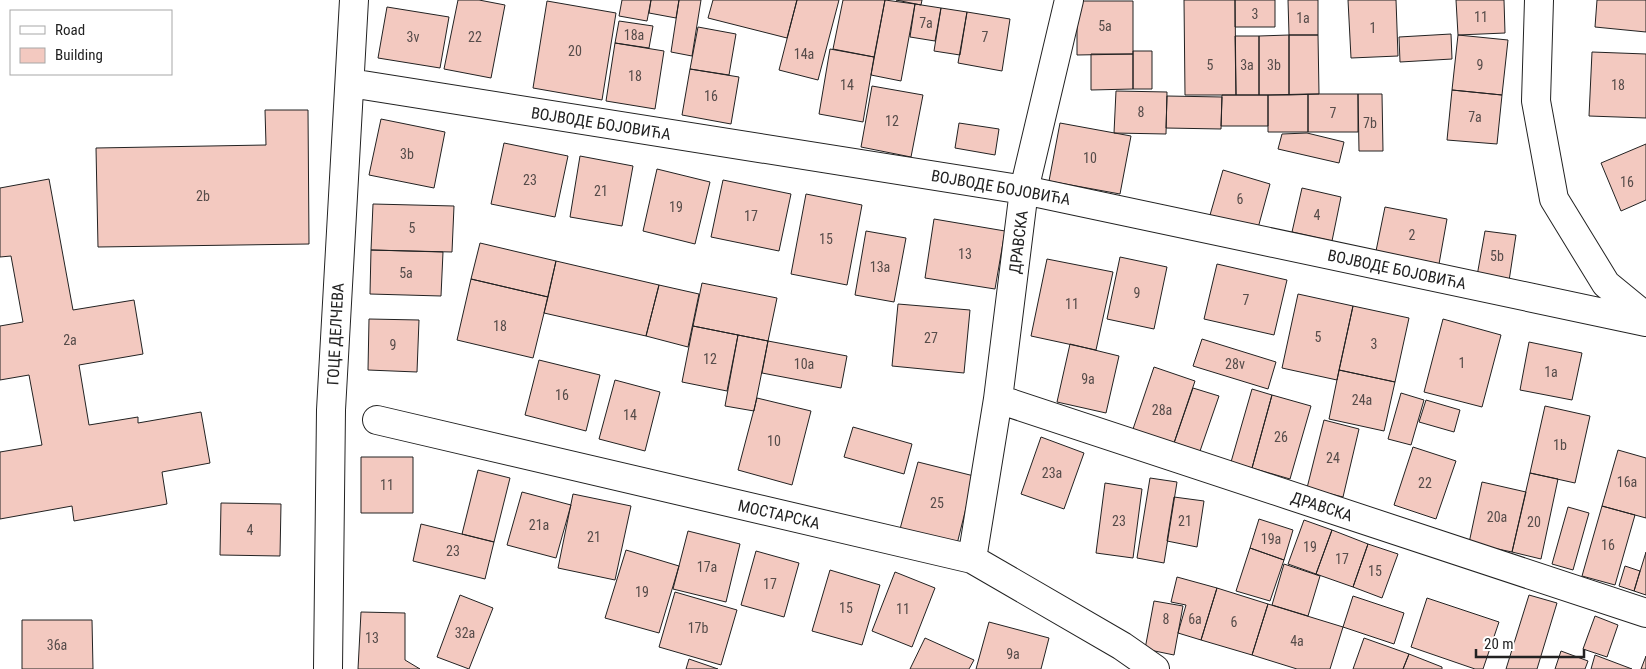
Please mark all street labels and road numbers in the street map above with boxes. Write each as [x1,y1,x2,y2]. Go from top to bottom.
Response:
street label: ВОЈВОДЕ БОЈОВИЋА [530,103,672,144]
street label: ВОЈВОДЕ БОЈОВИЋА [930,166,1072,209]
street label: ДРАВСКА [1005,209,1032,275]
street label: ВОЈВОДЕ БОЈОВИЋА [1326,246,1468,293]
street label: ГОЦЕ ДЕЛЧЕВА [323,282,348,386]
street label: ДРАВСКА [1289,488,1355,525]
street label: МОСТАРСКА [736,496,822,533]

